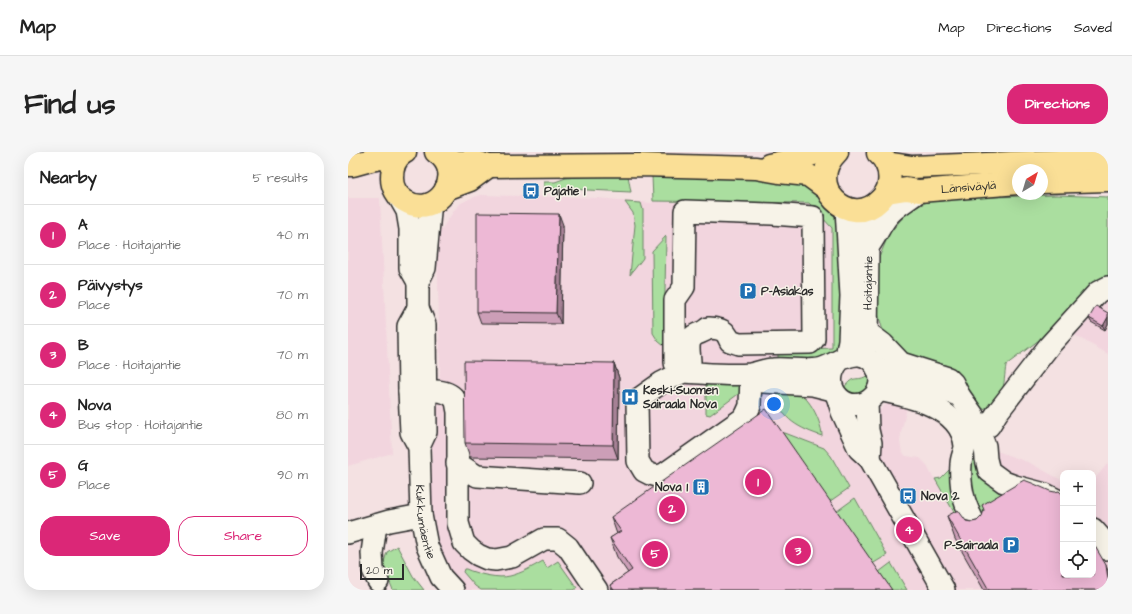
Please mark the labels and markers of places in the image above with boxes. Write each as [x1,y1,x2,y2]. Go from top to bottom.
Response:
bus stop icon: Pajatie 1 [521,181,541,201]
place label: Pajatie 1 [544,183,586,201]
parking icon: P-Asiakas [738,281,758,301]
place label: P-Asiakas [761,283,814,300]
place label: Keski-Suomen Sairaala Nova [642,382,718,413]
hospital icon: Keski-Suomen Sairaala Nova [620,387,640,407]
pin: 1 [745,467,771,497]
building icon: Nova 1 [691,477,711,497]
place label: Nova 1 [655,479,688,496]
bus stop icon: Nova 2 [898,486,918,506]
place label: Nova 2 [921,488,959,505]
pin: 2 [659,494,685,524]
pin: 4 [896,515,922,545]
parking icon: P-Sairaala [1001,535,1021,555]
pin: 3 [785,536,811,566]
place label: P-Sairaala [944,537,999,554]
pin: 5 [642,539,668,569]

